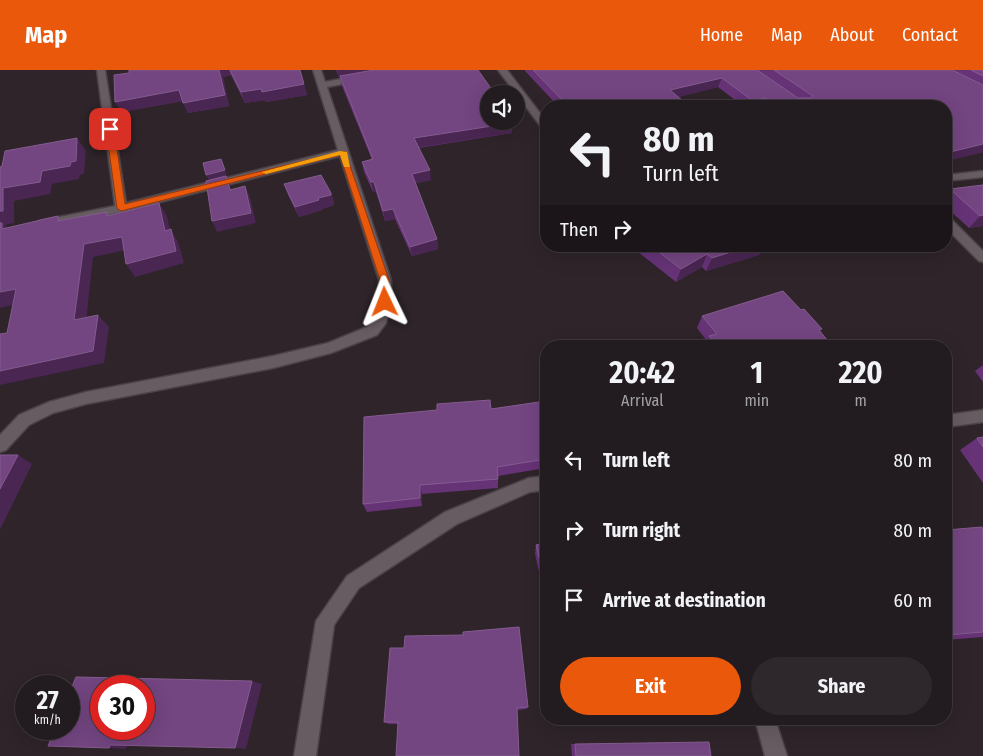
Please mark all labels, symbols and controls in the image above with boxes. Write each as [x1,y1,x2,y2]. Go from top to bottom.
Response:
text: Map [25,21,67,49]
text: Home [700,24,743,46]
text: Map [771,24,802,46]
text: About [830,24,874,46]
text: Contact [902,24,958,46]
map controls [480,85,525,130]
button: sound [480,85,525,130]
pin [89,108,131,150]
icon: arrive [96,115,124,143]
text: 80 m [643,118,715,160]
icon: left [560,120,625,185]
text: Turn left [643,160,719,187]
icon: right [608,215,636,243]
text: Then [560,218,598,241]
position arrow [358,275,410,327]
text: 20:42 [609,355,675,391]
text: 1 [751,355,763,391]
text: 220 [839,355,883,391]
text: Arrival [621,391,663,410]
text: min [745,391,769,410]
text: m [854,391,867,410]
icon: left [560,446,588,474]
text: Turn left [603,449,670,472]
text: 80 m [894,449,932,472]
icon: right [560,516,588,544]
text: Turn right [603,519,680,542]
text: 80 m [894,519,932,542]
icon: arrive [560,586,588,614]
text: Arrive at destination [603,589,766,612]
text: 60 m [894,589,932,612]
button: Exit [560,657,741,715]
button: Share [751,657,932,715]
speed limit sign: 30 [90,675,155,740]
text: 27 [36,686,59,716]
text: km/h [34,713,61,727]

